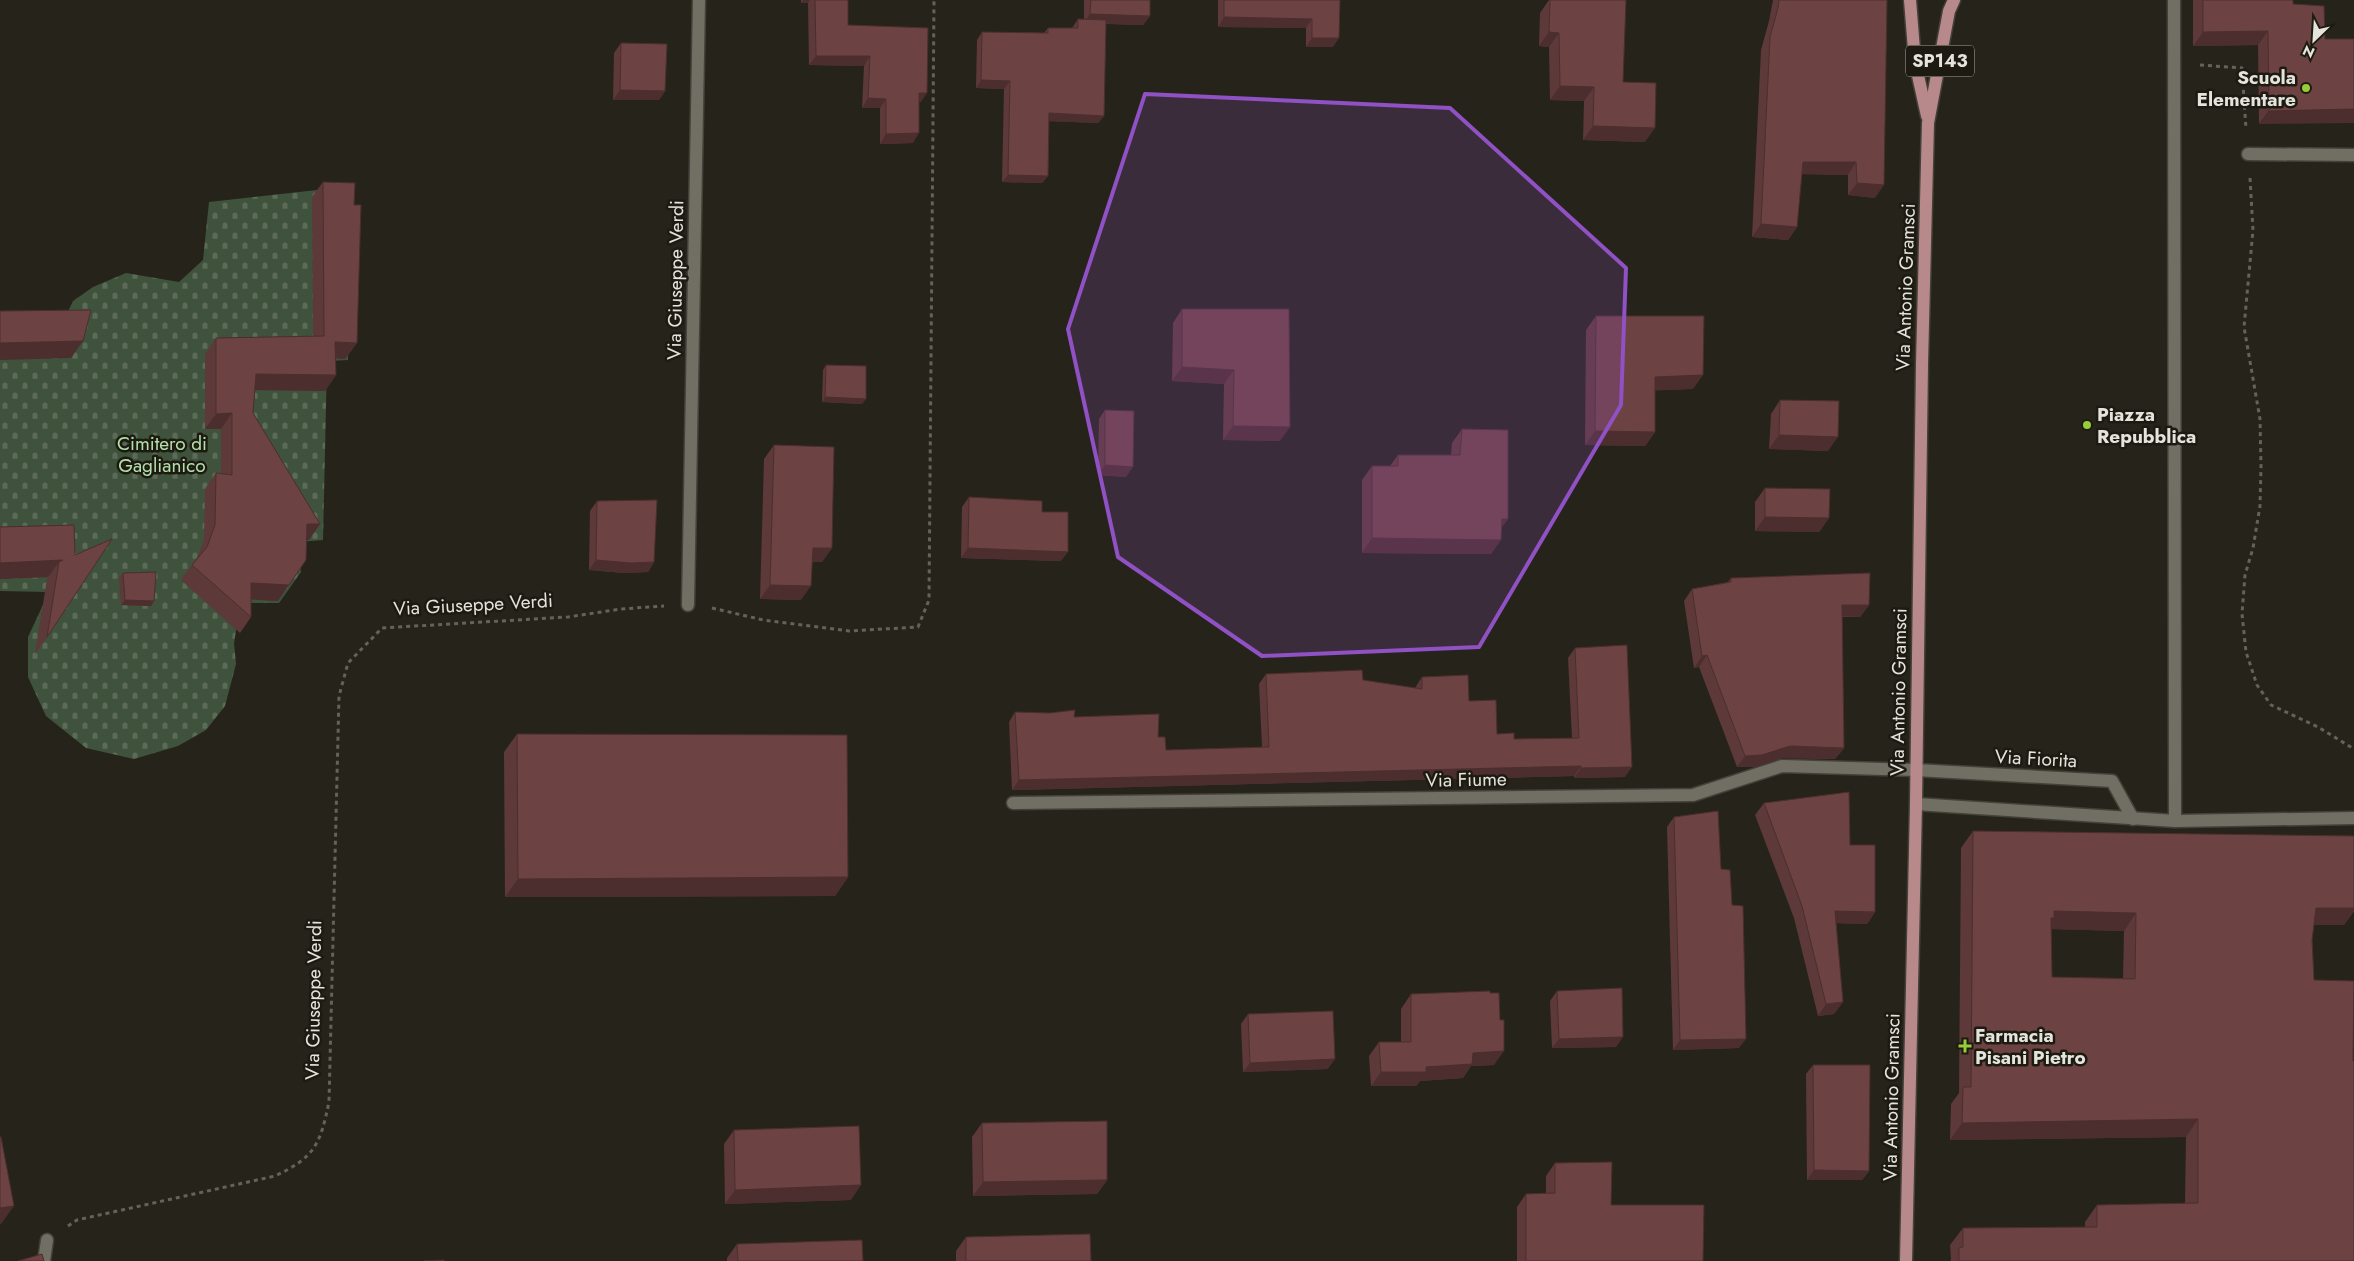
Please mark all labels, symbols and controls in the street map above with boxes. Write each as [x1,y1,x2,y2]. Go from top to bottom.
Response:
north arrow [2289,15,2339,65]
text: N [2299,40,2318,63]
road number: SP143 [1906,46,1974,76]
place label: Scuola Elementare [2196,64,2296,113]
marker: Scuola Elementare [2300,82,2312,94]
street label: Via Giuseppe Verdi [661,200,690,360]
street label: Via Antonio Gramsci [1889,203,1922,371]
place label: Piazza Repubblica [2097,401,2196,450]
marker: Piazza Repubblica [2081,419,2093,431]
park label: Cimitero di Gaglianico [117,430,207,479]
street label: Via Giuseppe Verdi [393,587,553,622]
street label: Via Antonio Gramsci [1884,608,1913,776]
street label: Via Fiorita [1994,743,2078,774]
street label: Via Fiume [1425,765,1507,794]
street label: Via Giuseppe Verdi [299,920,328,1080]
street label: Via Antonio Gramsci [1877,1013,1906,1181]
place label: Farmacia Pisani Pietro [1975,1022,2086,1071]
marker: Farmacia Pisani Pietro [1959,1040,1971,1052]

